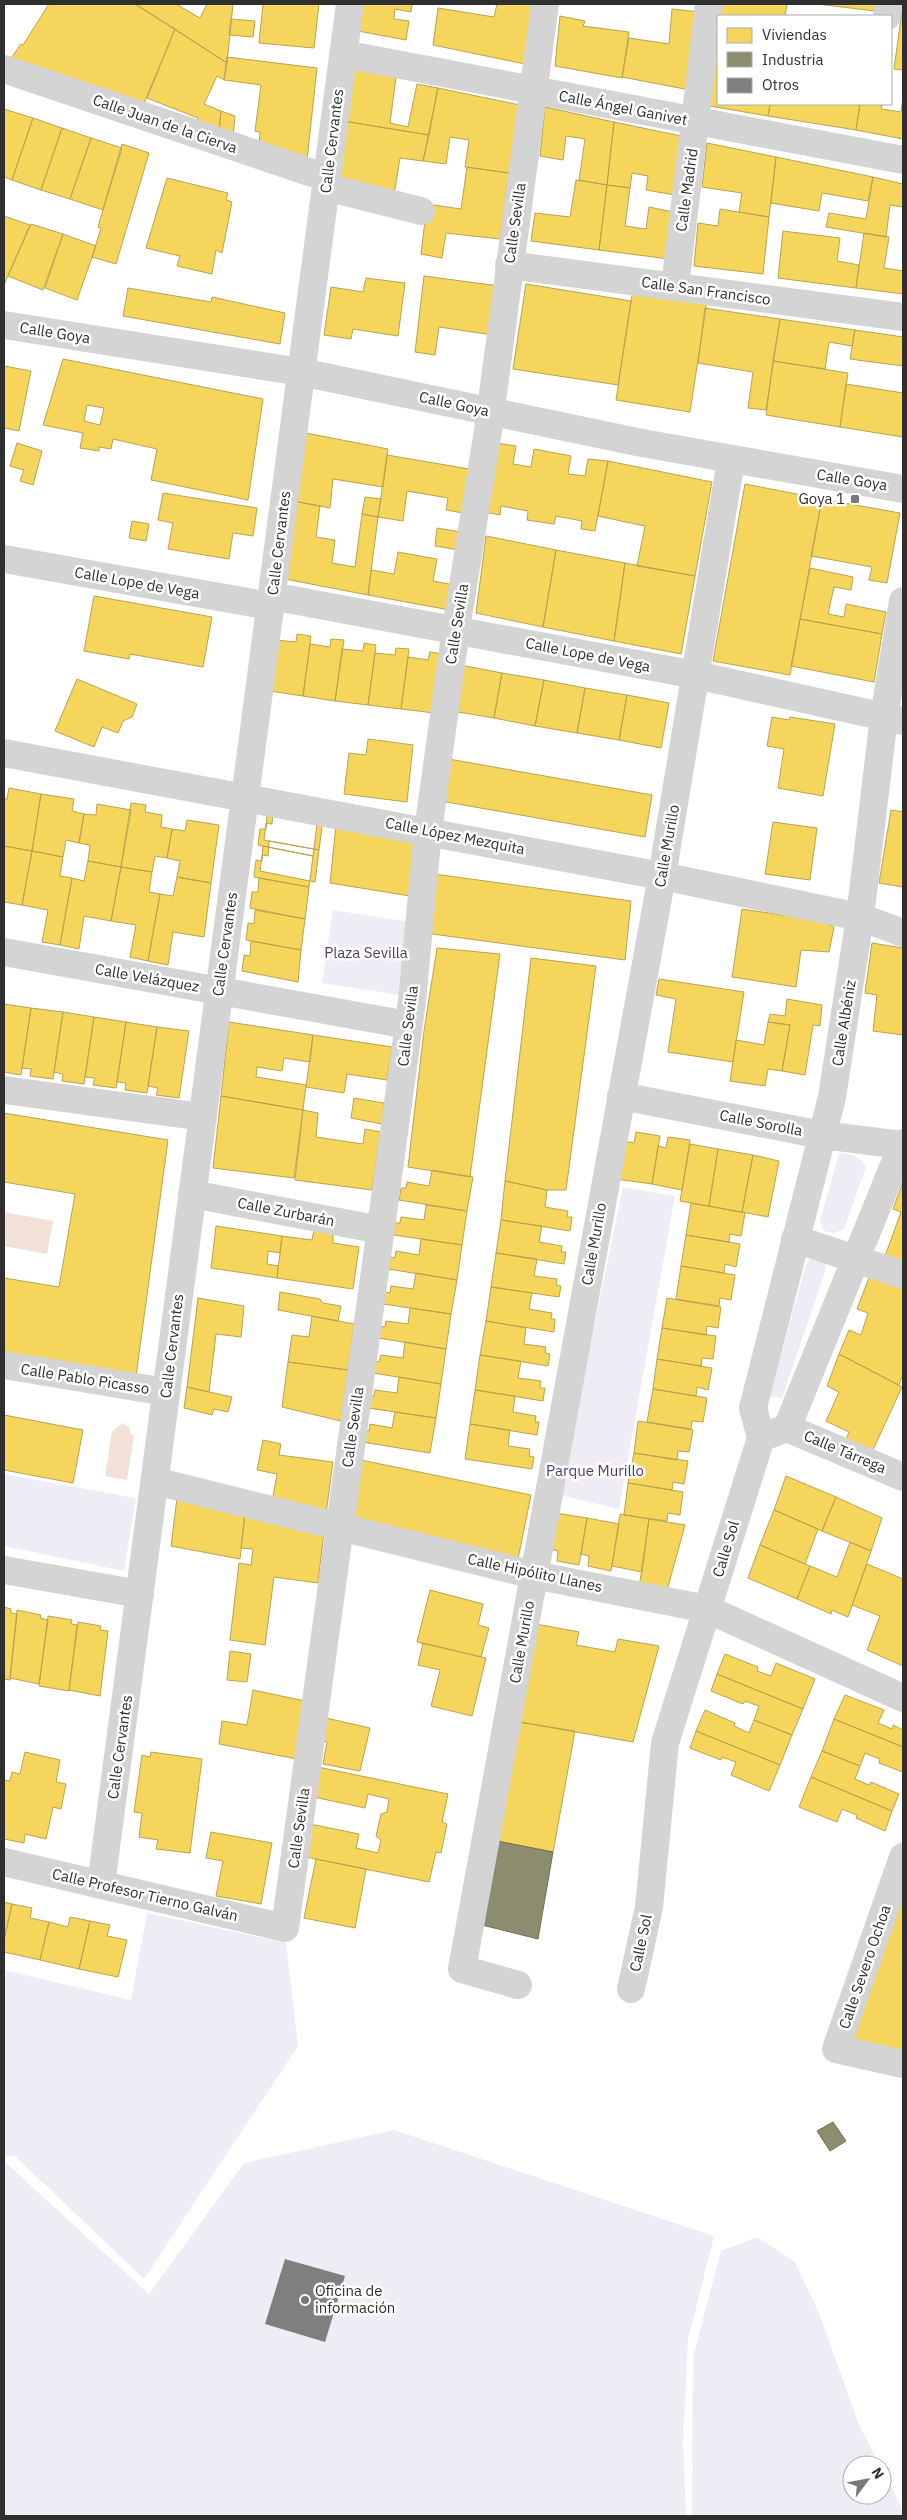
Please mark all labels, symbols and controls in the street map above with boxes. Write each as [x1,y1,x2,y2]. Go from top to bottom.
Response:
legend [717,15,892,105]
text: Viviendas [762,25,827,44]
text: Industria [762,50,823,69]
text: Otros [762,75,799,94]
street label: Calle Ángel Ganivet [557,86,689,129]
street label: Calle Cervantes [316,88,347,194]
street label: Calle Juan de la Cierva [90,90,240,157]
street label: Calle Madrid [671,147,702,233]
street label: Calle Sevilla [499,181,530,264]
street label: Calle San Francisco [640,272,772,309]
street label: Calle Goya [18,318,92,347]
street label: Calle Goya [417,387,491,420]
street label: Calle Goya [815,465,889,494]
place label: Goya 1 [798,489,845,508]
street label: Calle Cervantes [263,490,294,596]
marker: Goya 1 [849,493,861,505]
street label: Calle Lope de Vega [73,562,201,603]
street label: Calle Sevilla [441,582,472,666]
street label: Calle Lope de Vega [524,633,652,676]
street label: Calle Murillo [650,803,683,889]
street label: Calle López Mezquita [384,813,526,858]
street label: Calle Cervantes [208,891,241,997]
park label: Plaza Sevilla [324,943,408,962]
street label: Calle Velázquez [94,959,201,996]
street label: Calle Albéniz [827,978,860,1067]
street label: Calle Sevilla [393,984,422,1067]
street label: Calle Sorolla [718,1105,804,1140]
street label: Calle Zurbarán [236,1193,336,1230]
street label: Calle Murillo [577,1201,610,1287]
street label: Calle Cervantes [156,1293,187,1399]
street label: Calle Pablo Picasso [19,1359,151,1398]
street label: Calle Sevilla [337,1385,368,1468]
street label: Calle Tárrega [801,1426,889,1477]
park label: Parque Murillo [546,1461,644,1480]
street label: Calle Sol [708,1518,743,1580]
street label: Calle Hipólito Llanes [466,1549,604,1596]
street label: Calle Murillo [505,1599,538,1685]
street label: Calle Cervantes [103,1694,136,1800]
street label: Calle Sevilla [283,1786,314,1869]
street label: Calle Profesor Tierno Galván [50,1864,240,1925]
street label: Calle Severo Ochoa [834,1902,895,2031]
street label: Calle Sol [625,1912,656,1973]
place label: Oficina de información [315,2281,395,2317]
marker: Oficina de información [299,2294,311,2306]
north arrow [842,2455,892,2505]
text: N [868,2464,888,2482]

